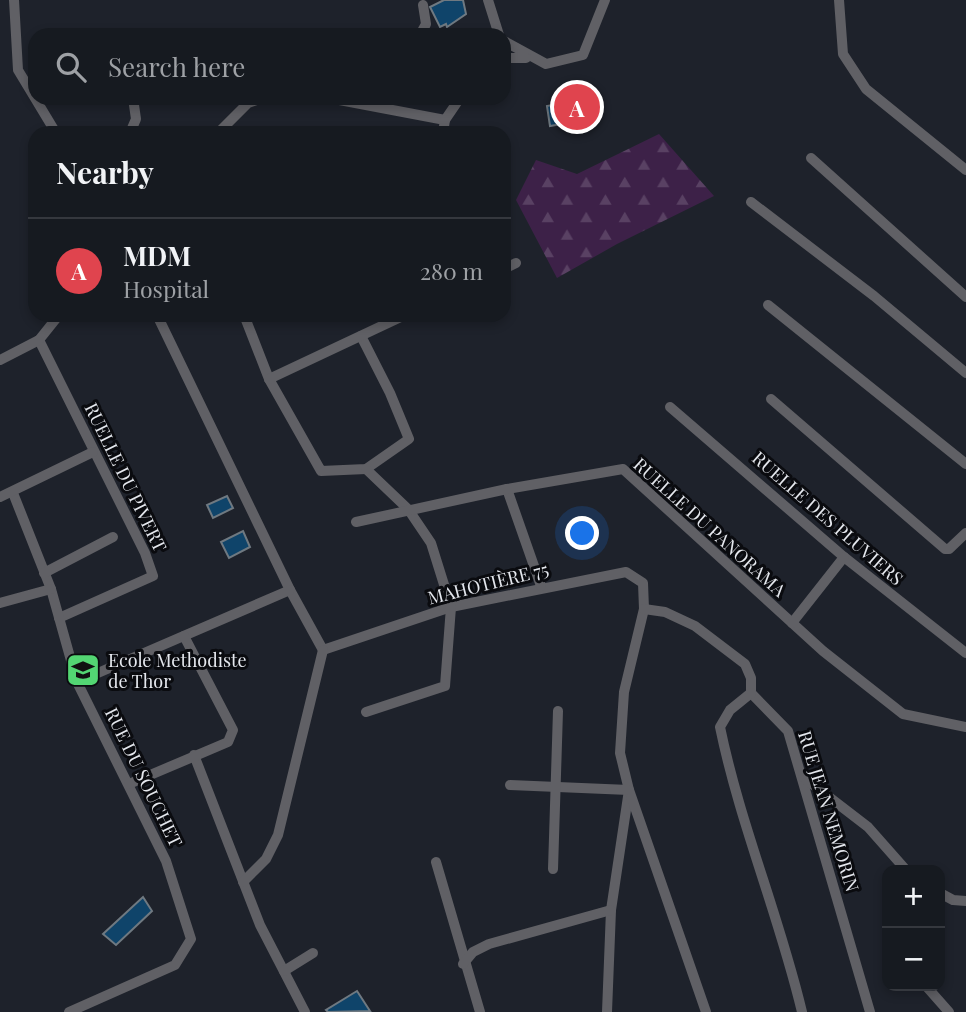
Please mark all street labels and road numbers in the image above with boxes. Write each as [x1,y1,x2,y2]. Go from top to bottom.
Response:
street label: RUELLE DU PIVERT [80,399,172,555]
street label: RUELLE DES PLUVIERS [747,446,909,590]
street label: RUELLE DU PANORAMA [629,452,792,602]
street label: MAHOTIÈRE 75 [425,556,551,610]
street label: RUE DU SOUCHET [100,703,188,851]
street label: RUE JEAN NEMORIN [793,728,865,895]

